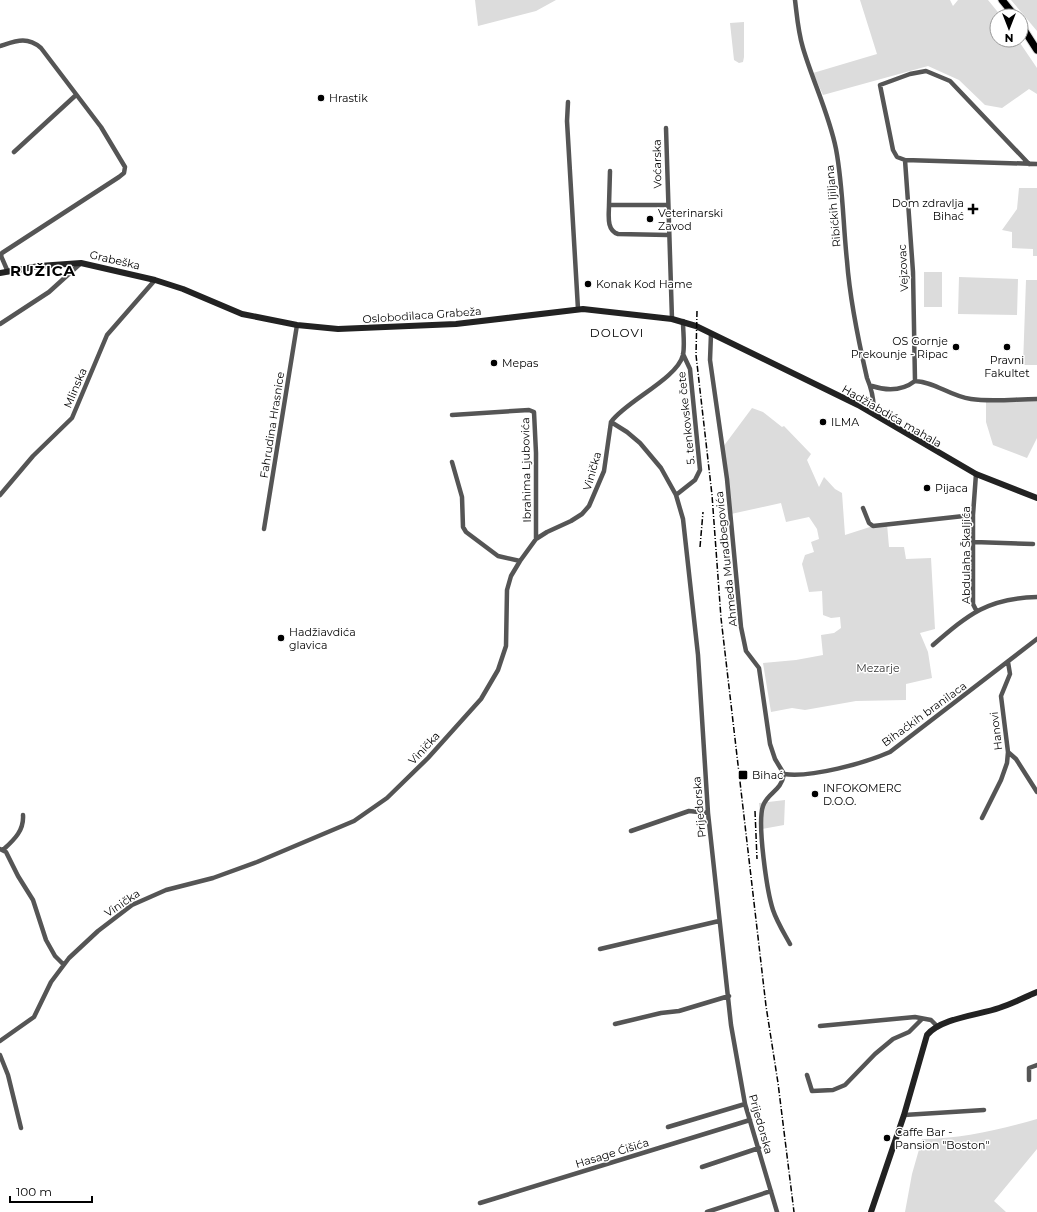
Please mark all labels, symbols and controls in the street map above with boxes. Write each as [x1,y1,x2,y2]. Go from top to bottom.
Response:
north arrow [989,8,1029,48]
text: N [1005,31,1013,45]
place label: Hrastik [329,91,368,105]
marker: Hrastik [316,93,326,103]
street label: Voćarska [650,139,664,189]
street label: Ribićkih ljiljana [822,164,844,248]
place label: Dom zdravlja Bihać [892,196,964,223]
marker: Dom zdravlja Bihać [967,203,979,215]
place label: Veterinarski Zavod [658,206,723,233]
marker: Veterinarski Zavod [645,214,655,224]
street label: Vejzovac [895,244,911,292]
street label: Grabeška [88,247,142,273]
district label: RUŽICA [10,261,76,280]
place label: Konak Kod Hame [596,277,693,291]
marker: Konak Kod Hame [583,279,593,289]
street label: Oslobodilaca Grabeža [362,304,482,326]
district label: DOLOVI [590,325,644,340]
place label: OS Gornje Prekounje - Ripac [851,334,948,361]
marker: OS Gornje Prekounje - Ripac [951,342,961,352]
marker: Pravni Fakultet [1002,342,1012,352]
place label: Pravni Fakultet [984,353,1030,380]
place label: Mepas [502,356,539,370]
marker: Mepas [489,358,499,368]
street label: Mlinska [60,366,90,410]
street label: Fahrudina Hrasnice [257,370,287,479]
street label: 5. tenkovske čete [674,370,698,465]
street label: Hadžiabdića mahala [840,382,944,450]
place label: ILMA [831,415,859,429]
street label: Ibrahima Ljubovića [518,417,534,523]
marker: ILMA [818,417,828,427]
street label: Vinička [580,450,604,492]
place label: Pijaca [935,481,968,495]
marker: Pijaca [922,483,932,493]
street label: Ahmeda Muradbegovića [712,491,740,627]
street label: Abdulaha Škaljića [959,506,973,604]
place label: Hadžiavdića glavica [289,625,356,652]
marker: Hadžiavdića glavica [276,633,286,643]
park label: Mezarje [856,661,900,675]
street label: Bihaćkih branilaca [879,678,969,750]
street label: Hanovi [987,711,1005,751]
street label: Vinička [405,729,443,767]
place label: Bihać [752,768,783,782]
marker: Bihać [737,769,749,781]
street label: Prijedorska [689,776,709,838]
place label: INFOKOMERC D.O.O. [823,781,902,808]
marker: INFOKOMERC D.O.O. [810,789,820,799]
street label: Vinička [102,886,142,920]
street label: Prijedorska [746,1092,776,1156]
place label: Caffe Bar - Pansion "Boston" [895,1125,990,1152]
marker: Caffe Bar - Pansion "Boston" [882,1133,892,1143]
street label: Hasage Ćišića [574,1135,650,1171]
scale bar [10,1178,92,1204]
text: 100 m [16,1184,52,1199]

